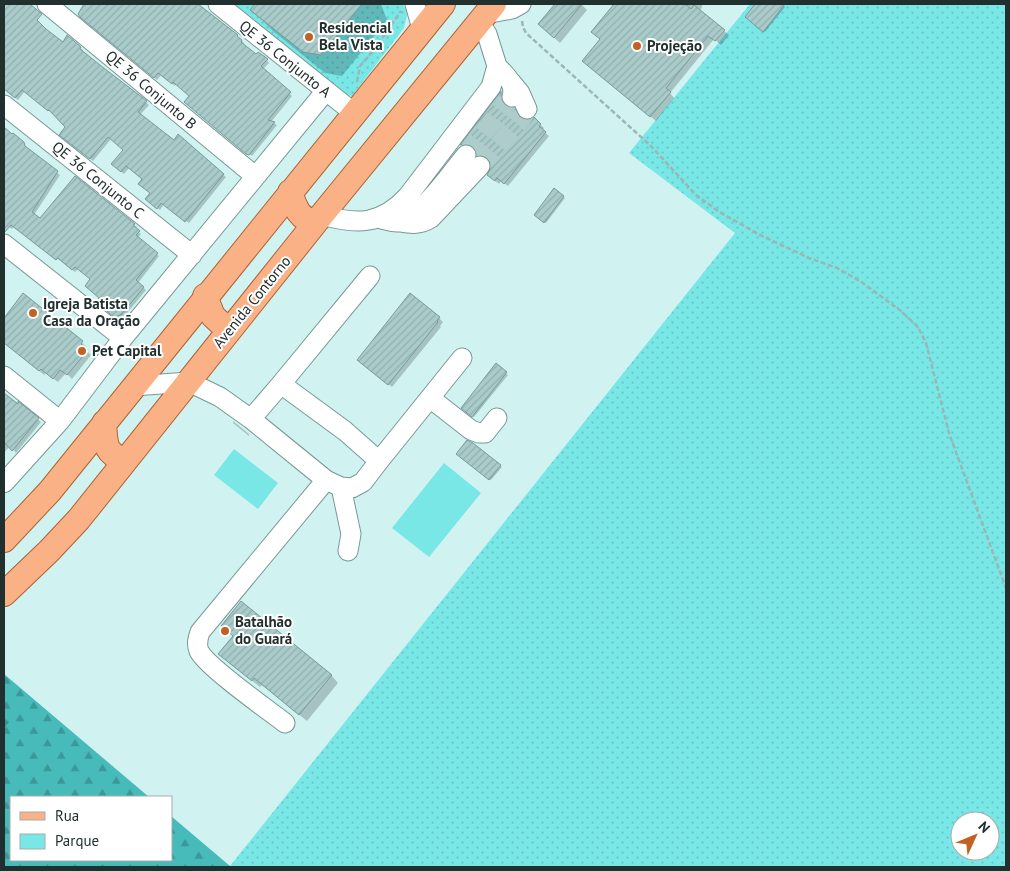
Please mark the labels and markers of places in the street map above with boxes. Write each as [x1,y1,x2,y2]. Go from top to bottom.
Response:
place label: Residencial Bela Vista [319,18,392,54]
marker: Residencial Bela Vista [303,31,315,43]
place label: Projeção [647,36,702,55]
marker: Projeção [631,40,643,52]
place label: Igreja Batista Casa da Oração [43,294,140,330]
marker: Igreja Batista Casa da Oração [27,307,39,319]
place label: Pet Capital [92,341,162,360]
marker: Pet Capital [76,345,88,357]
place label: Batalhão do Guará [235,612,292,648]
marker: Batalhão do Guará [219,625,231,637]

